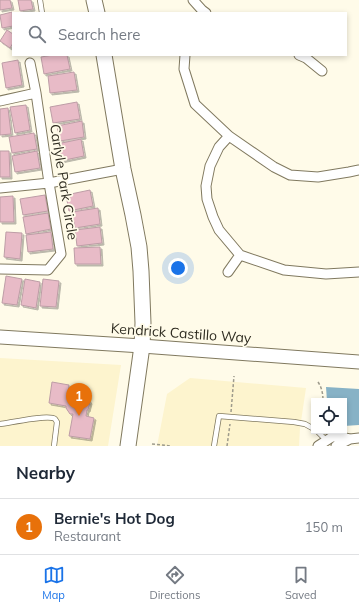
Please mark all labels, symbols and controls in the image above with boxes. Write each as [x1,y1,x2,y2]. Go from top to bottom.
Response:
search box [12,12,347,56]
icon: search [26,23,48,45]
text: Search here [58,25,140,44]
street label: Carlyle Park Circle [46,123,82,241]
your location [168,258,188,278]
street label: Kendrick Castillo Way [110,319,252,347]
pin: 1 [66,383,92,416]
map controls [311,398,347,434]
button: locate [311,398,347,434]
text: Nearby [16,462,75,483]
text: Bernie's Hot Dog [54,509,175,528]
text: 1 [25,519,33,535]
text: 150 m [305,519,343,535]
text: Restaurant [54,528,121,544]
tab: Map [42,564,65,602]
tab: Directions [150,564,200,602]
tab: Saved [285,564,317,602]

